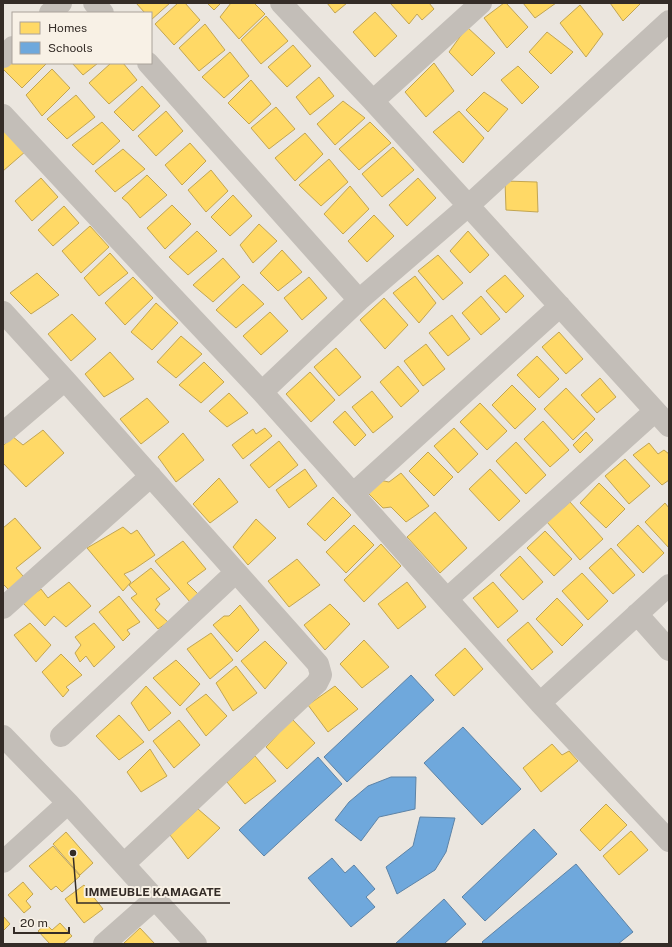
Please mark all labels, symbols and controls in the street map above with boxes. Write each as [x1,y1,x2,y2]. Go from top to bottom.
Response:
legend [12,12,152,64]
text: Homes [48,21,87,35]
text: Schools [48,41,93,55]
callout: IMMEUBLE KAMAGATE [77,879,230,903]
text: IMMEUBLE KAMAGATE [85,885,221,899]
scale bar [14,909,69,935]
text: 20 m [20,916,48,930]

